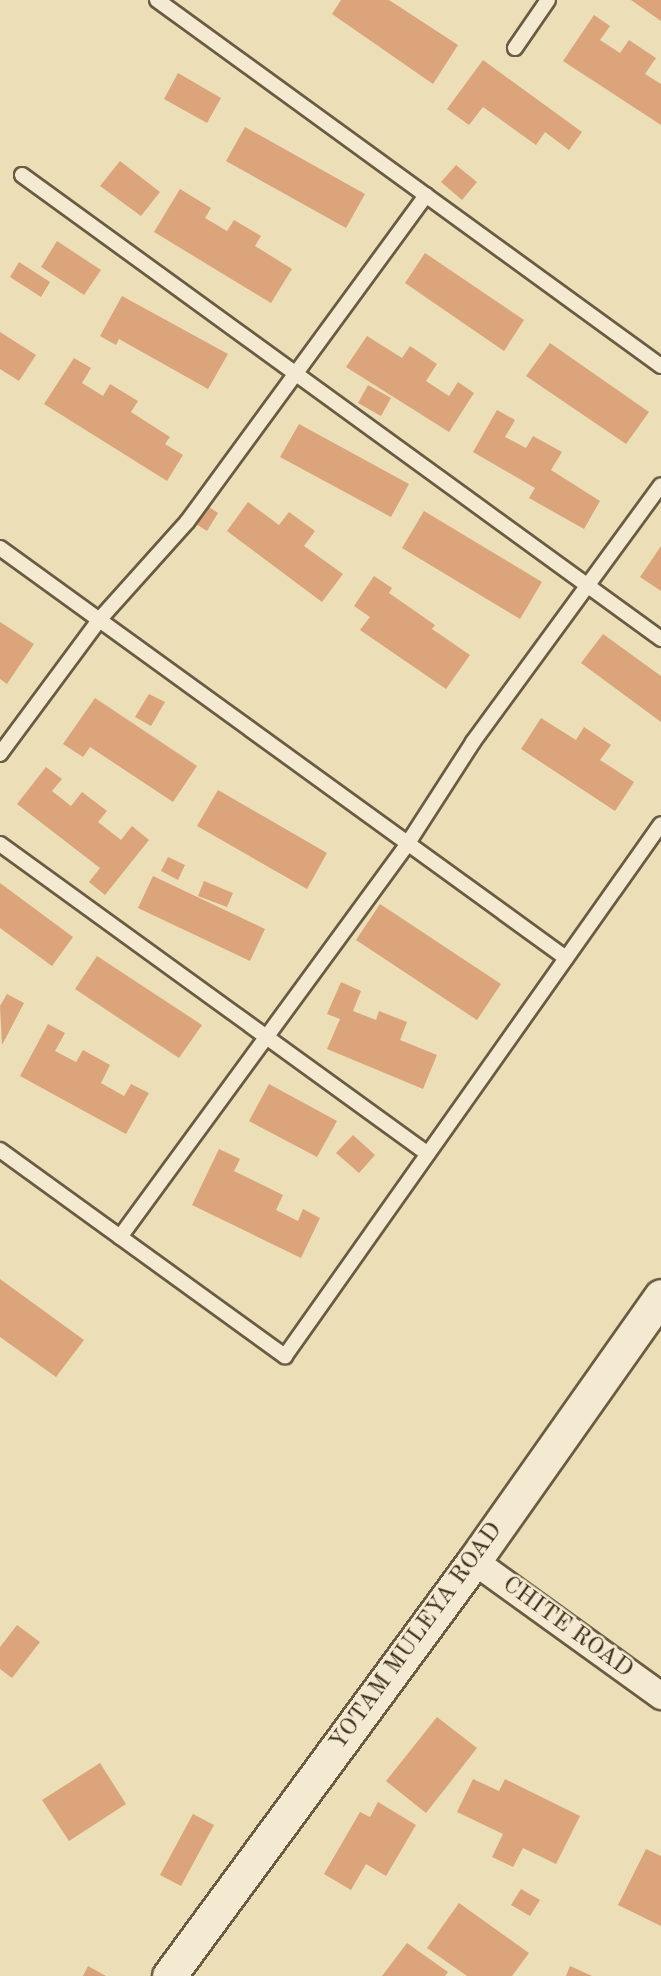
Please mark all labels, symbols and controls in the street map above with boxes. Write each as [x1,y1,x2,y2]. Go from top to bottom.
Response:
street label: YOTAM MULEYA ROAD [325,1518,509,1756]
street label: CHITE ROAD [496,1571,638,1685]

